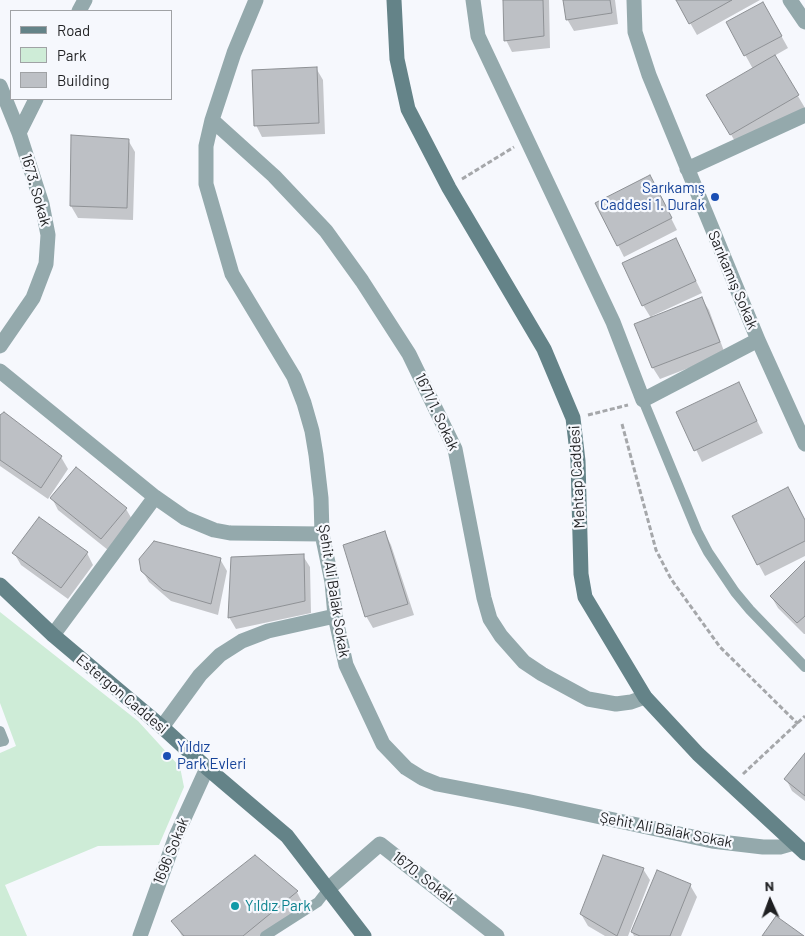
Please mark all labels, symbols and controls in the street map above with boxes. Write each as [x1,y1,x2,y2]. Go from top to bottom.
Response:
legend [10,10,172,100]
text: Road [57,21,90,39]
text: Park [57,46,86,64]
text: Building [57,71,110,89]
street label: 1673. Sokak [17,152,55,228]
place label: Sarıkamış Caddesi 1. Durak [600,179,705,214]
marker: Sarıkamış Caddesi 1. Durak [709,191,721,203]
street label: Sarıkamış Sokak [704,228,762,332]
street label: 1671/1. Sokak [411,370,463,454]
street label: Mehtap Caddesi [565,425,589,529]
street label: Şehit Ali Balak Sokak [315,523,353,659]
street label: Estergon Caddesi [73,650,171,738]
place label: Yıldız Park Evleri [177,738,246,773]
marker: Yıldız Park Evleri [161,750,173,762]
street label: Şehit Ali Balak Sokak [598,808,734,852]
street label: 1696 Sokak [149,815,193,887]
street label: 1670. Sokak [389,848,459,908]
north arrow [745,876,795,926]
text: N [765,877,774,894]
place label: Yıldız Park [245,897,311,915]
marker: Yıldız Park [229,900,241,912]

